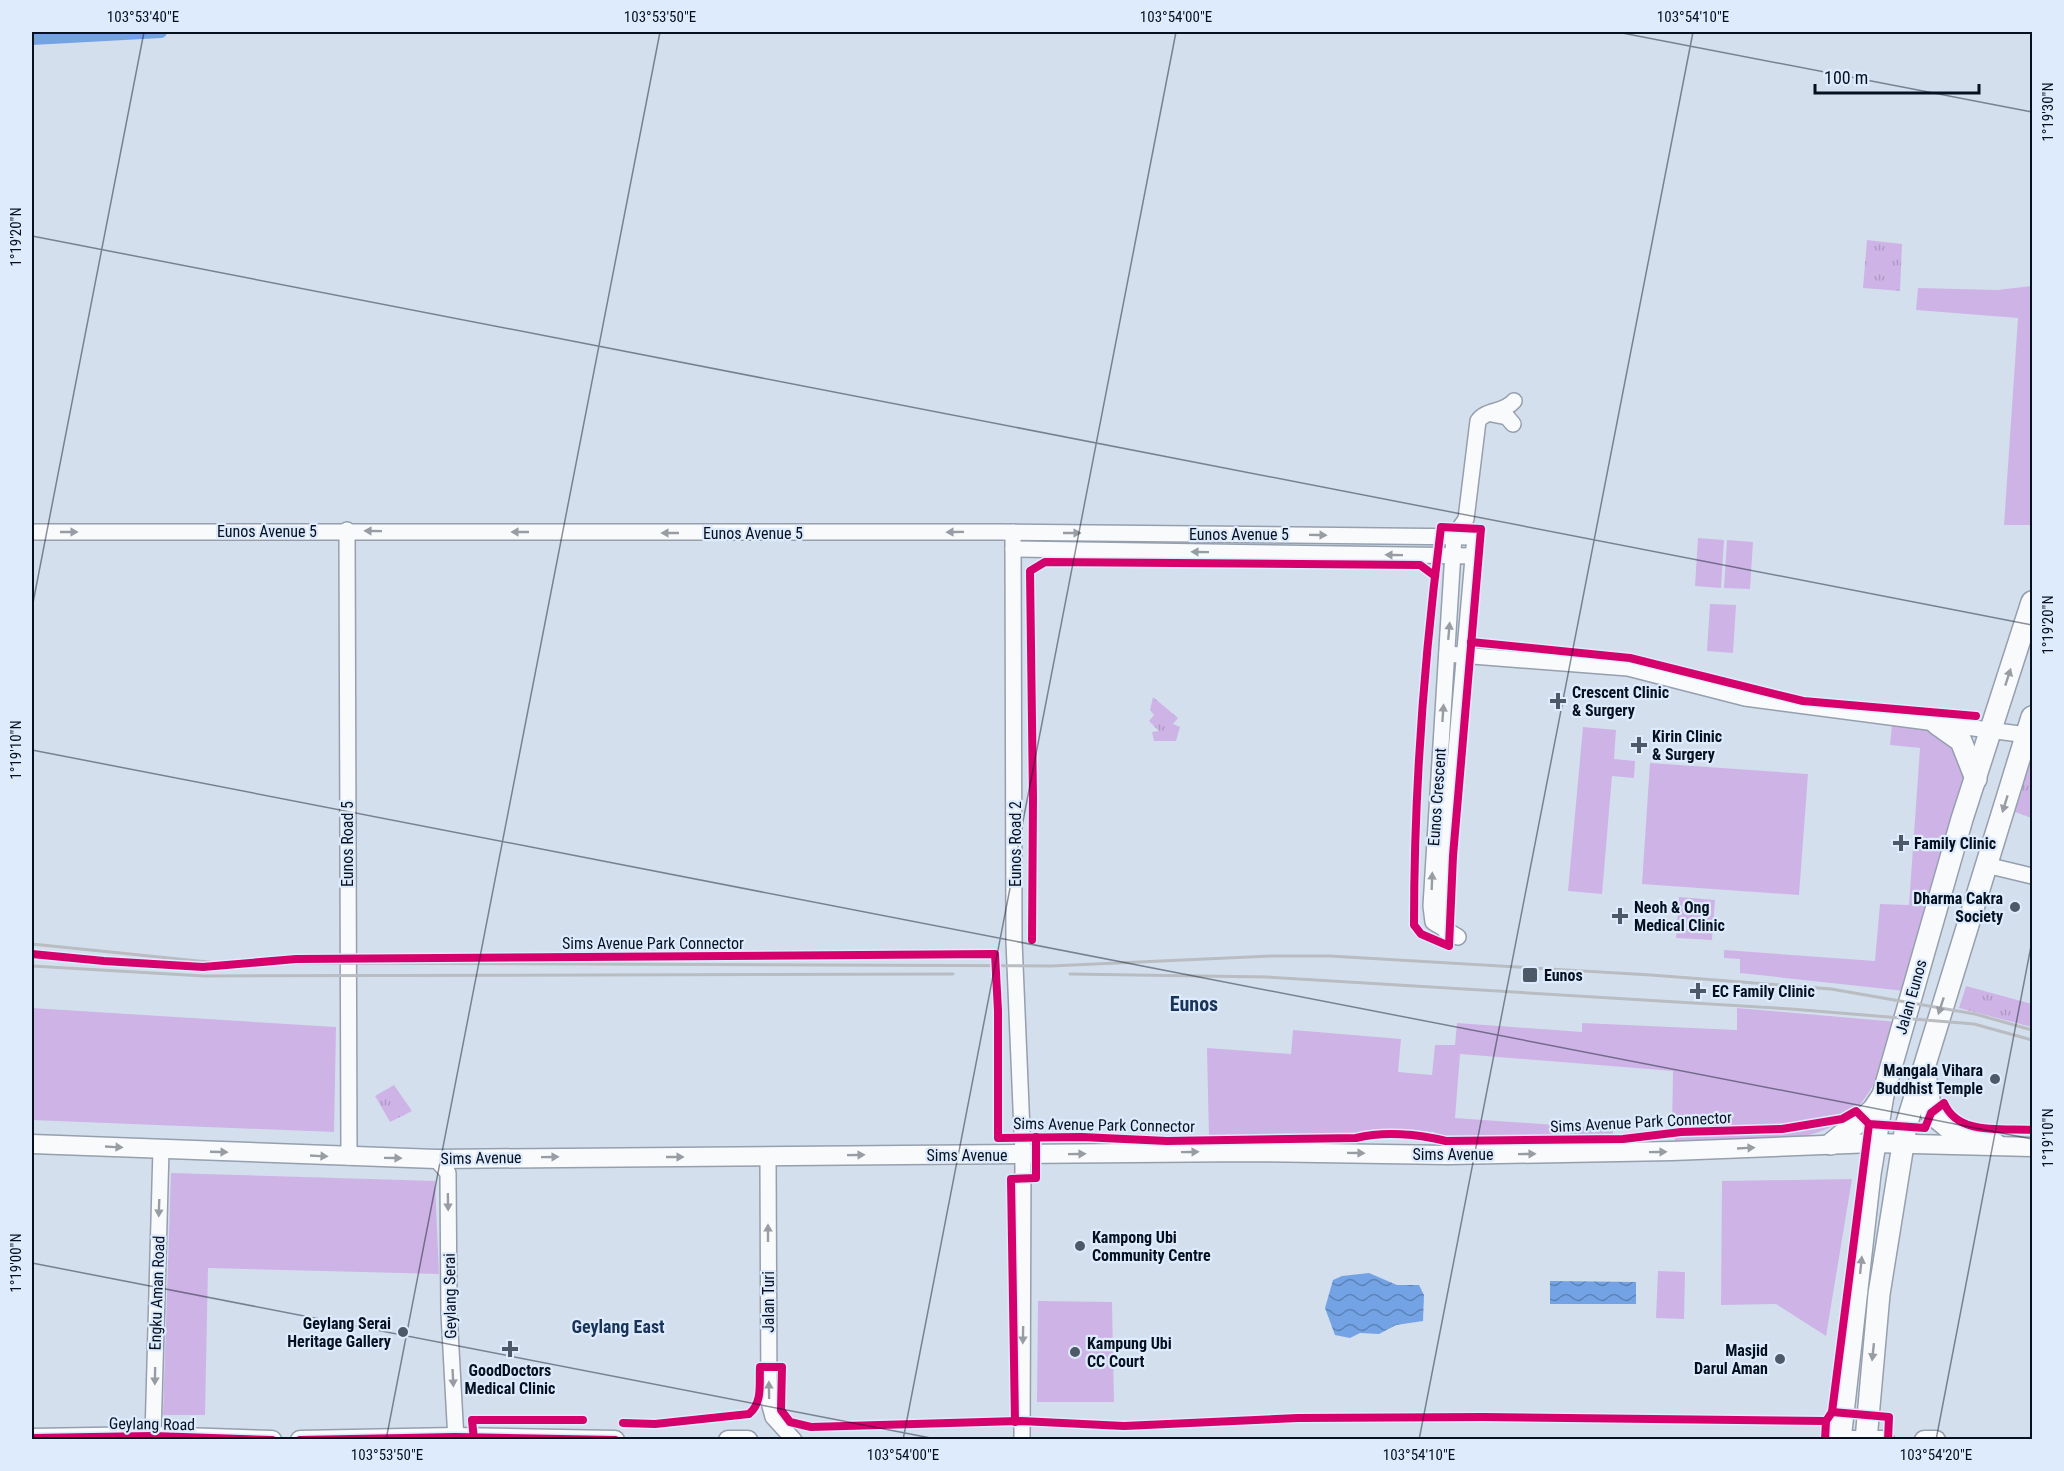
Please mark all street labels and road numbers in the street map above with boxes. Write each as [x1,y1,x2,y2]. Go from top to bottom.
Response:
street label: Eunos Avenue 5 [217,522,317,541]
street label: Eunos Avenue 5 [703,524,803,543]
street label: Eunos Avenue 5 [1189,525,1289,544]
street label: Eunos Crescent [1424,747,1450,847]
street label: Eunos Road 5 [338,801,357,887]
street label: Eunos Road 2 [1006,801,1025,887]
street label: Sims Avenue Park Connector [562,934,744,953]
street label: Jalan Eunos [1891,957,1931,1037]
street label: Sims Avenue Park Connector [1550,1108,1732,1136]
street label: Sims Avenue Park Connector [1013,1114,1195,1136]
street label: Sims Avenue [1412,1145,1494,1164]
street label: Sims Avenue [926,1146,1008,1165]
street label: Sims Avenue [440,1148,522,1168]
street label: Engku Aman Road [146,1235,168,1351]
street label: Geylang Serai [440,1253,460,1339]
street label: Jalan Turi [759,1271,778,1333]
street label: Geylang Road [109,1414,195,1434]

